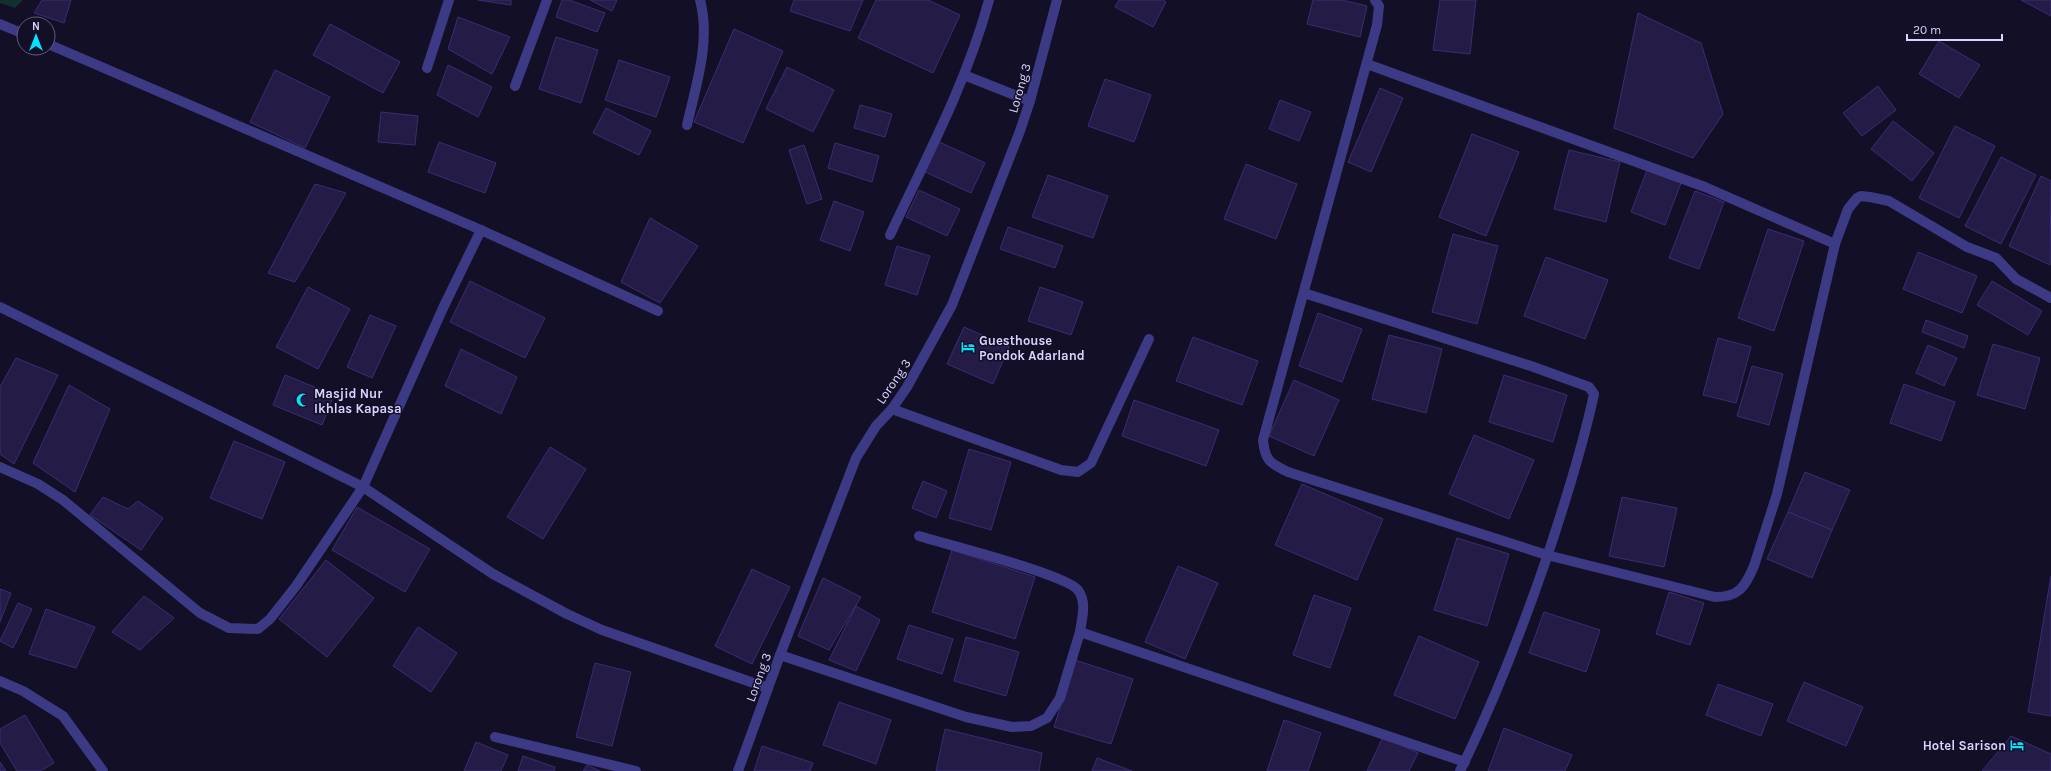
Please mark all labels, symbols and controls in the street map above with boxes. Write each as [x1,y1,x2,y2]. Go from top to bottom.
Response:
north arrow [16,16,56,56]
scale bar [1907,16,2002,42]
text: N [32,20,40,33]
text: 20 m [1913,23,1941,37]
street label: Lorong 3 [1005,62,1034,115]
place label: Guesthouse Pondok Adarland [979,333,1085,363]
hotel icon: Guesthouse Pondok Adarland [960,339,976,355]
street label: Lorong 3 [873,356,914,407]
place label: Masjid Nur Ikhlas Kapasa [314,386,402,416]
mosque icon: Masjid Nur Ikhlas Kapasa [295,392,311,408]
street label: Lorong 3 [743,651,774,704]
hotel icon: Hotel Sarison [2009,737,2025,753]
place label: Hotel Sarison [1923,738,2006,753]

